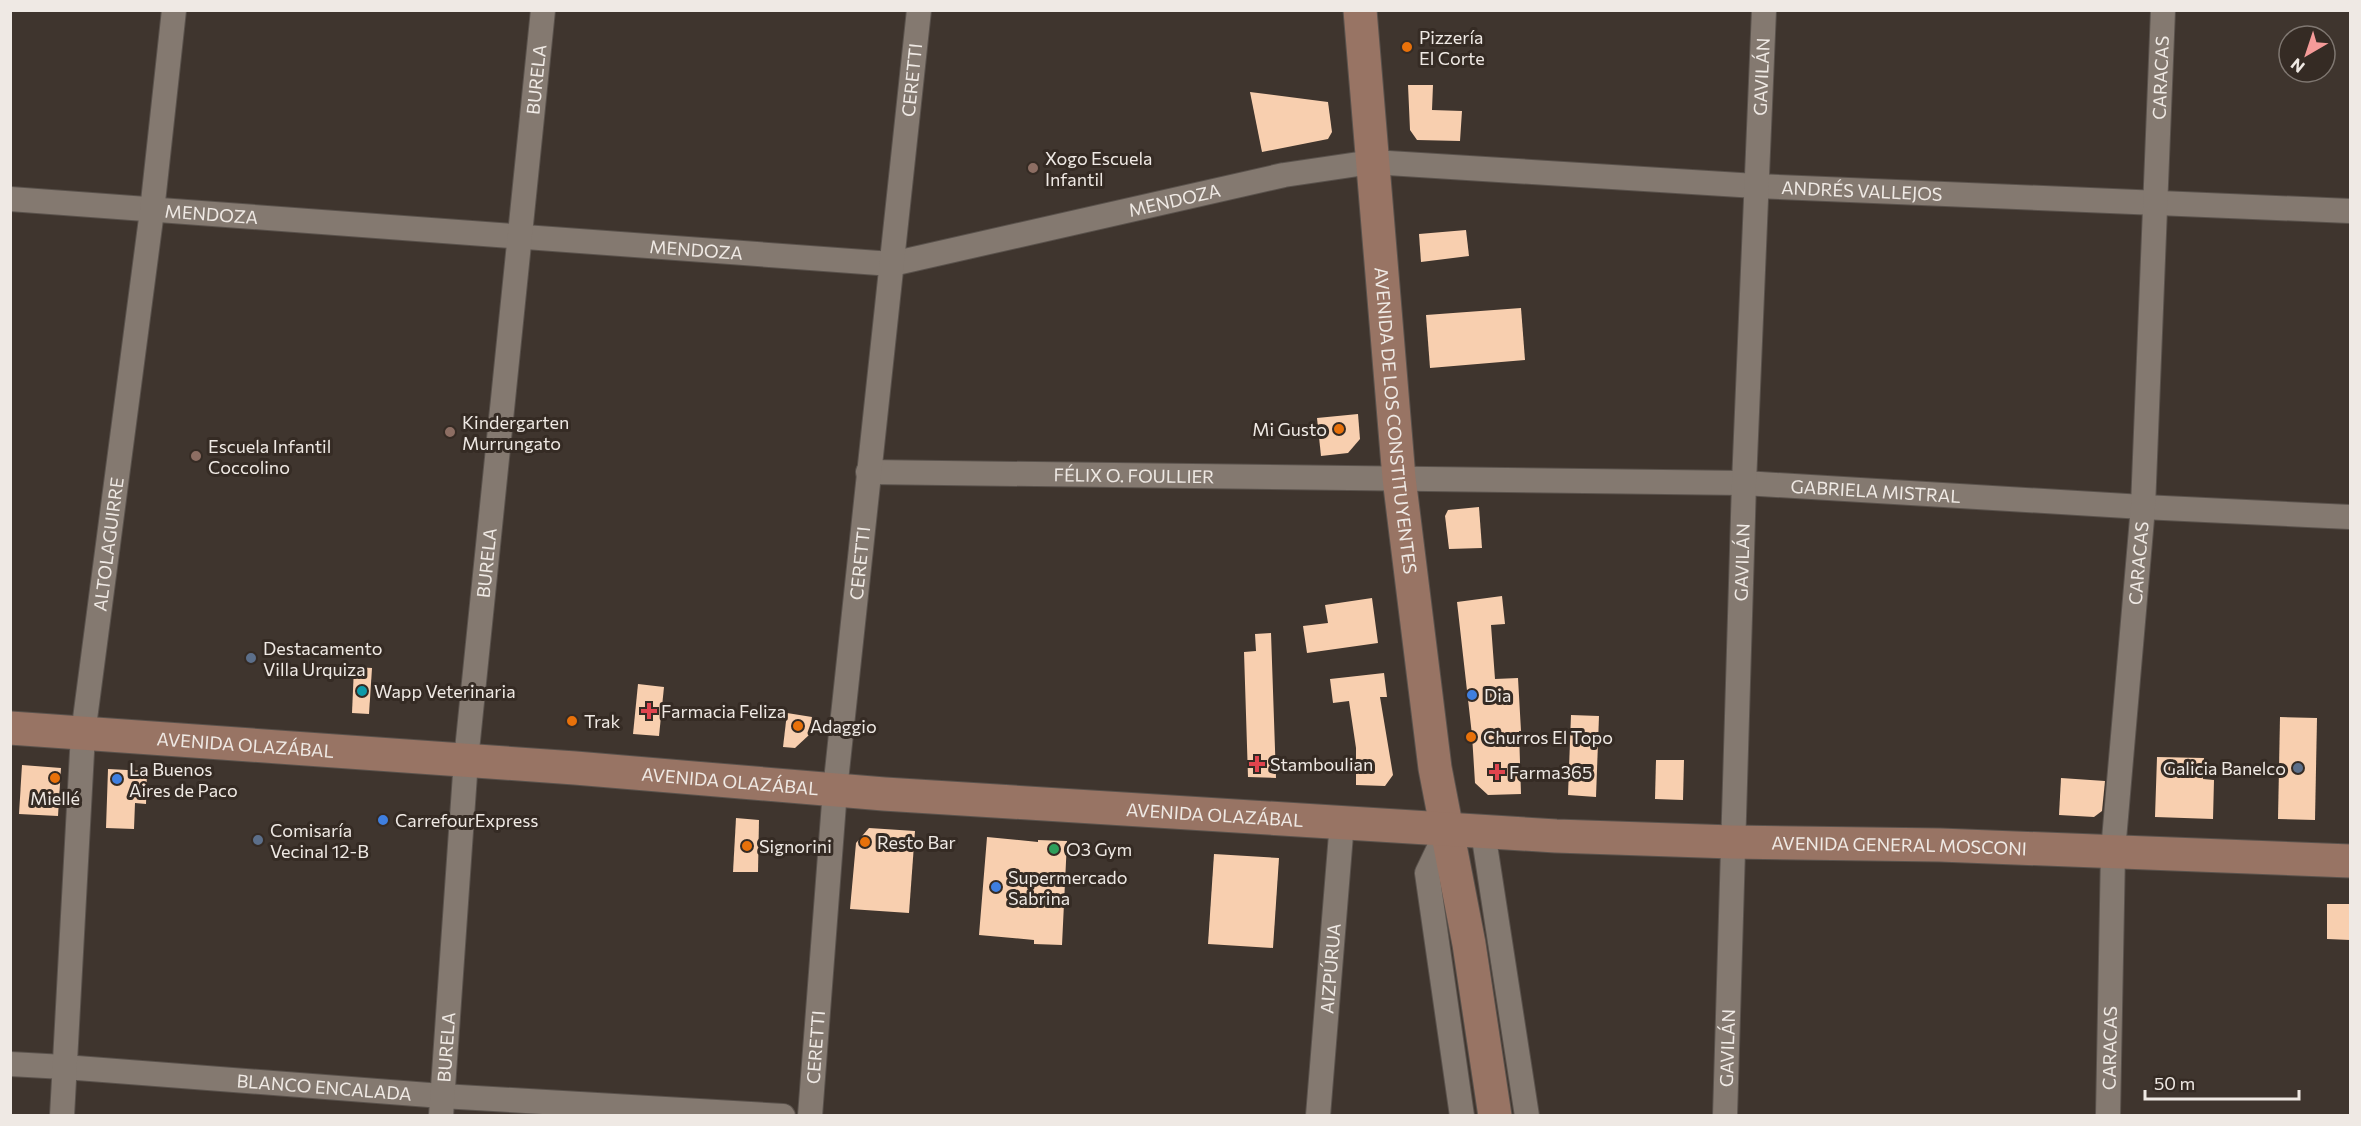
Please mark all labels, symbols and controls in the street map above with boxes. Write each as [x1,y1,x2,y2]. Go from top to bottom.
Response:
north arrow [2277,24,2337,84]
place label: Pizzería El Corte [1419,26,1485,69]
street label: CARACAS [2148,35,2173,120]
street label: GAVILÁN [1749,37,1774,116]
marker: Pizzería El Corte [1400,40,1414,54]
street label: CERETTI [897,42,926,118]
street label: BURELA [521,43,550,116]
text: N [2287,55,2308,77]
place label: Xogo Escuela Infantil [1045,147,1152,190]
marker: Xogo Escuela Infantil [1026,161,1040,175]
street label: ANDRÉS VALLEJOS [1781,176,1943,205]
street label: MENDOZA [1126,179,1223,221]
street label: MENDOZA [164,199,259,228]
street label: MENDOZA [649,235,744,264]
street label: AVENIDA DE LOS CONSTITUYENTES [1370,266,1422,575]
place label: Kindergarten Murrungato [462,411,569,454]
place label: Mi Gusto [1252,418,1327,440]
marker: Mi Gusto [1332,422,1346,436]
marker: Kindergarten Murrungato [443,425,457,439]
place label: Escuela Infantil Coccolino [208,435,331,478]
marker: Escuela Infantil Coccolino [189,449,203,463]
street label: FÉLIX O. FOULLIER [1054,463,1214,487]
street label: GABRIELA MISTRAL [1790,475,1961,507]
street label: ALTOLAGUIRRE [88,476,128,613]
street label: CARACAS [2123,520,2153,606]
street label: GAVILÁN [1729,523,1754,602]
street label: CERETTI [845,525,874,601]
street label: BURELA [472,527,501,599]
place label: Destacamento Villa Urquiza [263,637,383,680]
marker: Destacamento Villa Urquiza [244,651,258,665]
place label: Wapp Veterinaria [374,680,516,702]
marker: Wapp Veterinaria [355,684,369,698]
place label: Dia [1484,684,1511,706]
marker: Dia [1465,688,1479,702]
place label: Farmacia Feliza [661,700,786,722]
marker: Farmacia Feliza [642,704,656,718]
place label: Trak [584,710,620,732]
marker: Trak [565,714,579,728]
place label: Adaggio [810,715,877,737]
marker: Adaggio [791,719,805,733]
place label: Churros El Topo [1483,726,1613,748]
street label: AVENIDA OLAZÁBAL [156,727,335,762]
marker: Churros El Topo [1464,730,1478,744]
place label: Stamboulian [1270,753,1373,775]
marker: Stamboulian [1248,755,1266,773]
place label: Galicia Banelco [2163,757,2286,779]
place label: La Buenos Aires de Paco [129,758,238,801]
place label: Farma365 [1509,761,1592,783]
marker: Galicia Banelco [2291,761,2305,775]
street label: AVENIDA OLAZÁBAL [641,763,819,799]
marker: Farma365 [1490,765,1504,779]
marker: Miellé [48,771,62,785]
marker: La Buenos Aires de Paco [110,772,124,786]
place label: Miellé [30,787,80,809]
street label: AVENIDA OLAZÁBAL [1126,798,1304,831]
place label: CarrefourExpress [395,809,539,831]
marker: CarrefourExpress [376,813,390,827]
place label: Comisaría Vecinal 12-B [270,819,369,862]
place label: Resto Bar [877,831,956,853]
street label: AVENIDA GENERAL MOSCONI [1771,832,2027,859]
marker: Comisaría Vecinal 12-B [251,833,265,847]
place label: Signorini [759,835,832,857]
marker: Resto Bar [858,835,872,849]
place label: O3 Gym [1066,838,1132,860]
marker: Signorini [740,839,754,853]
marker: O3 Gym [1047,842,1061,856]
place label: Supermercado Sabrina [1008,866,1128,909]
marker: Supermercado Sabrina [989,880,1003,894]
street label: AIZPÚRUA [1315,922,1345,1015]
street label: CARACAS [2097,1006,2121,1090]
street label: GAVILÁN [1715,1009,1739,1087]
street label: CERETTI [801,1010,829,1085]
street label: BURELA [432,1011,459,1083]
scale bar [2145,1063,2300,1101]
street label: BLANCO ENCALADA [236,1069,412,1105]
text: 50 m [2154,1072,2195,1094]

